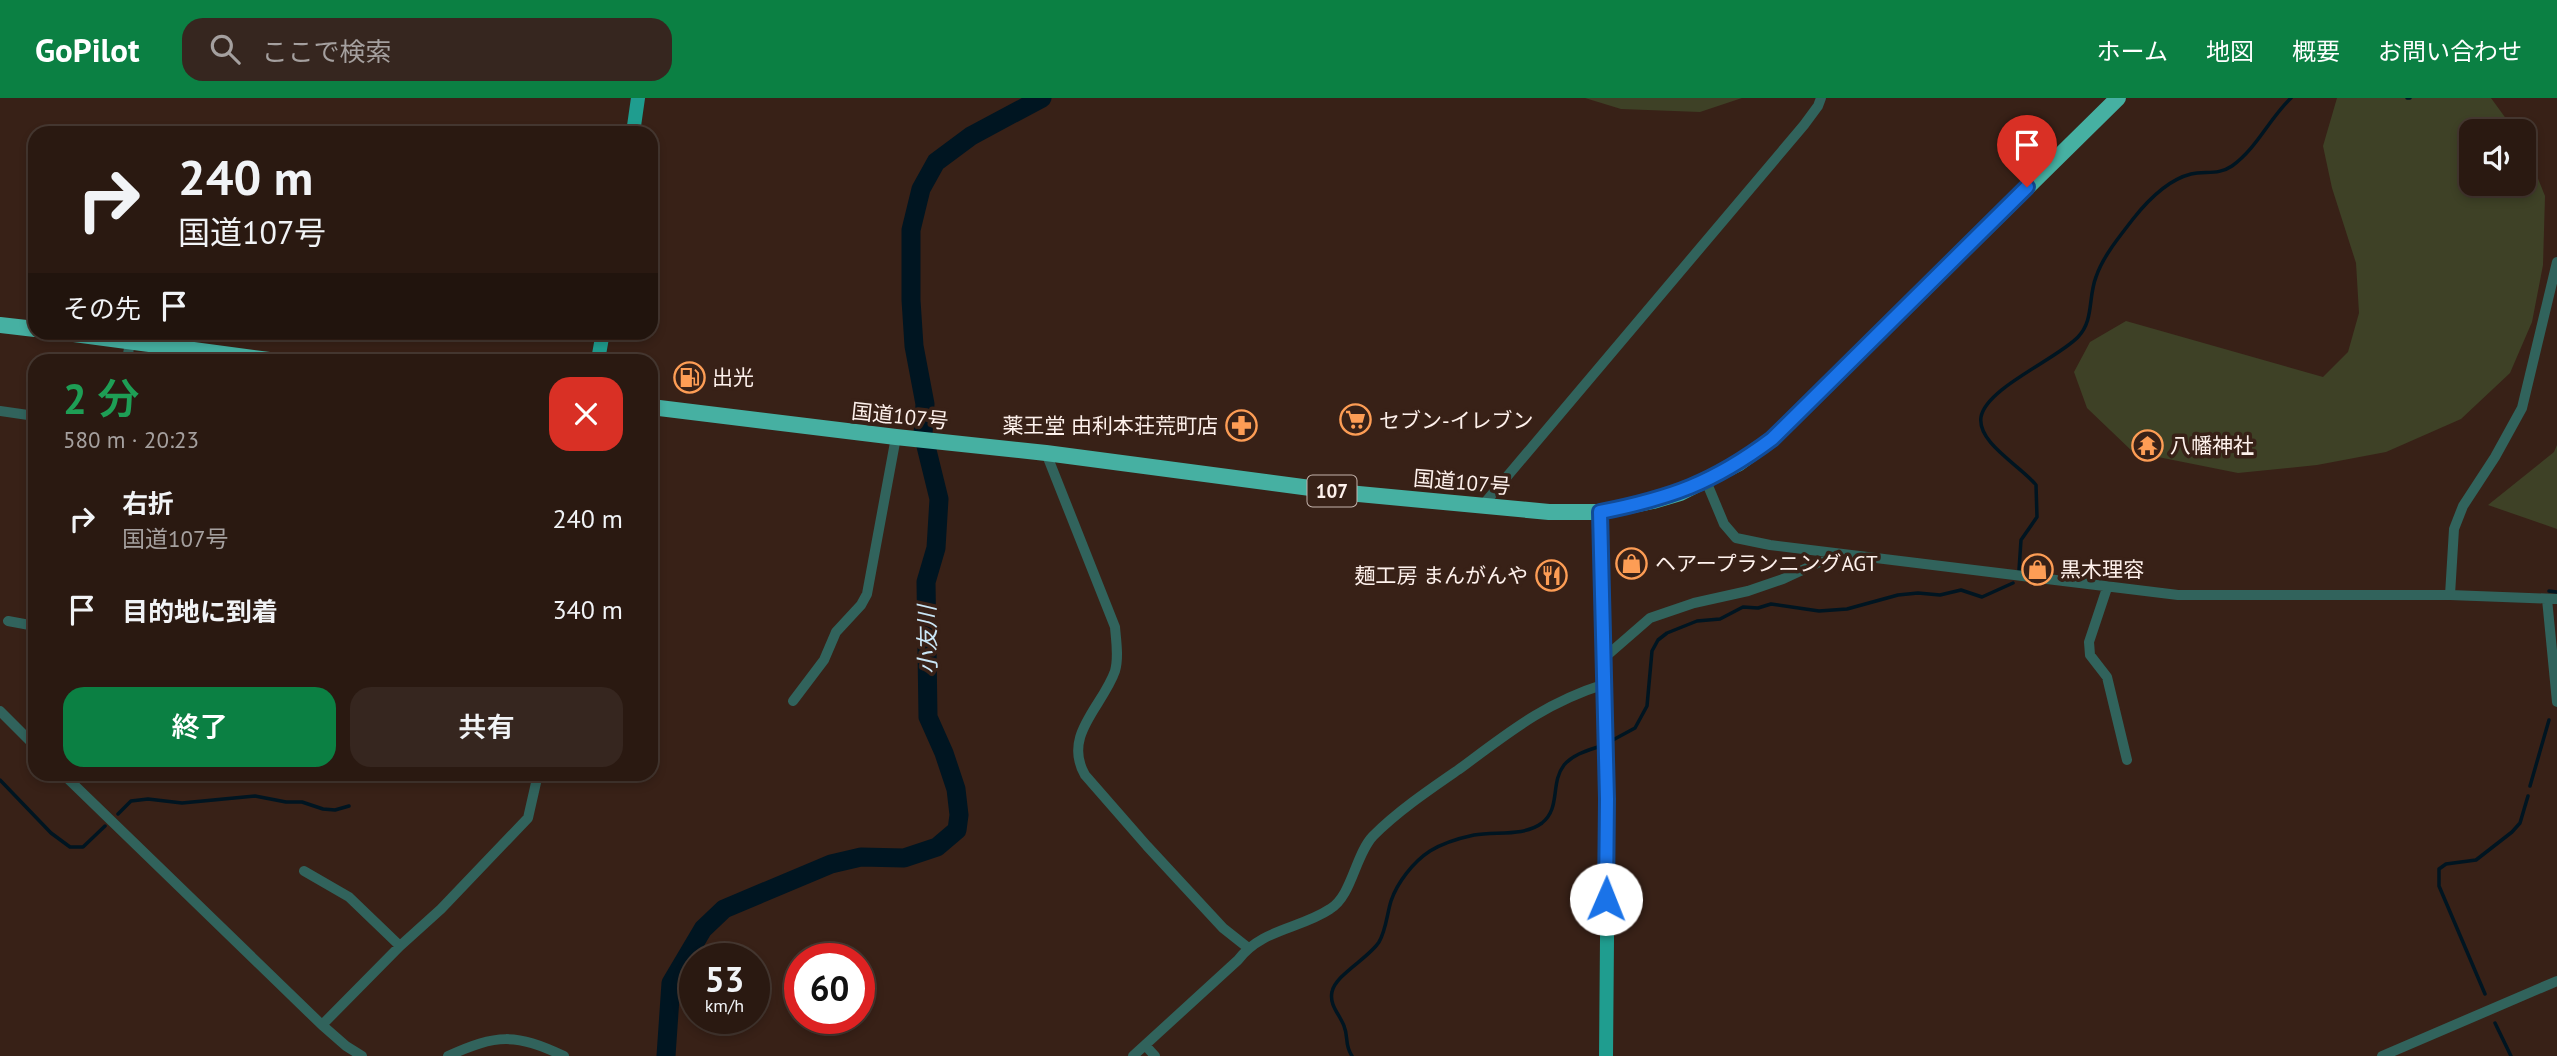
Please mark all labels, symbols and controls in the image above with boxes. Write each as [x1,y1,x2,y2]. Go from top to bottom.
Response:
search box [182,18,672,81]
text: GoPilot [35,28,140,71]
icon: search [206,30,244,68]
text: ここで検索 [262,35,392,68]
text: ホーム [2097,36,2168,67]
text: 地図 [2206,36,2254,67]
text: 概要 [2292,36,2340,67]
text: お問い合わせ [2378,36,2522,67]
pin [1997,115,2057,187]
map controls [2459,119,2536,196]
button: sound [2459,119,2536,196]
icon: arrive [2008,126,2046,164]
text: 240 m [178,145,313,209]
icon: right [63,154,154,245]
text: 国道107号 [178,211,326,253]
icon: arrive [155,287,193,325]
text: その先 [63,292,141,325]
fuel station icon: 出光 [672,360,706,394]
place label: 出光 [712,364,754,391]
text: 2 分 [63,371,139,426]
button: close [549,377,623,451]
street label: 国道107号 [850,397,950,435]
supermarket icon: セブン-イレブン [1339,403,1373,437]
place label: セブン-イレブン [1379,407,1534,434]
pharmacy icon: 薬王堂 由利本荘荒町店 [1224,408,1258,442]
place label: 薬王堂 由利本荘荒町店 [1002,412,1218,439]
text: 580 m · 20:23 [63,425,199,454]
temple icon: 八幡神社 [2130,428,2164,462]
place label: 八幡神社 [2170,432,2254,459]
street label: 国道107号 [1412,464,1512,500]
road number: 107 [1308,476,1356,506]
text: 右折 [122,487,174,520]
icon: right [63,500,101,538]
text: 240 m [552,502,623,535]
text: 国道107号 [122,524,229,553]
shop icon: ヘアープランニングAGT [1615,546,1649,580]
place label: ヘアープランニングAGT [1655,550,1878,577]
shop icon: 黒木理容 [2020,552,2054,586]
place label: 黒木理容 [2060,556,2144,583]
restaurant icon: 麺工房 まんがんや [1534,558,1568,592]
place label: 麺工房 まんがんや [1354,562,1528,589]
icon: arrive [63,591,101,629]
text: 340 m [552,593,623,626]
text: 目的地に到着 [122,595,278,628]
water label: 小友川 [912,602,942,675]
button: 終了 [63,687,336,767]
button: 共有 [350,687,623,767]
position arrow [1569,862,1643,936]
speed limit sign: 60 [784,943,875,1034]
text: 53 [705,956,744,1002]
text: km/h [705,994,744,1017]

